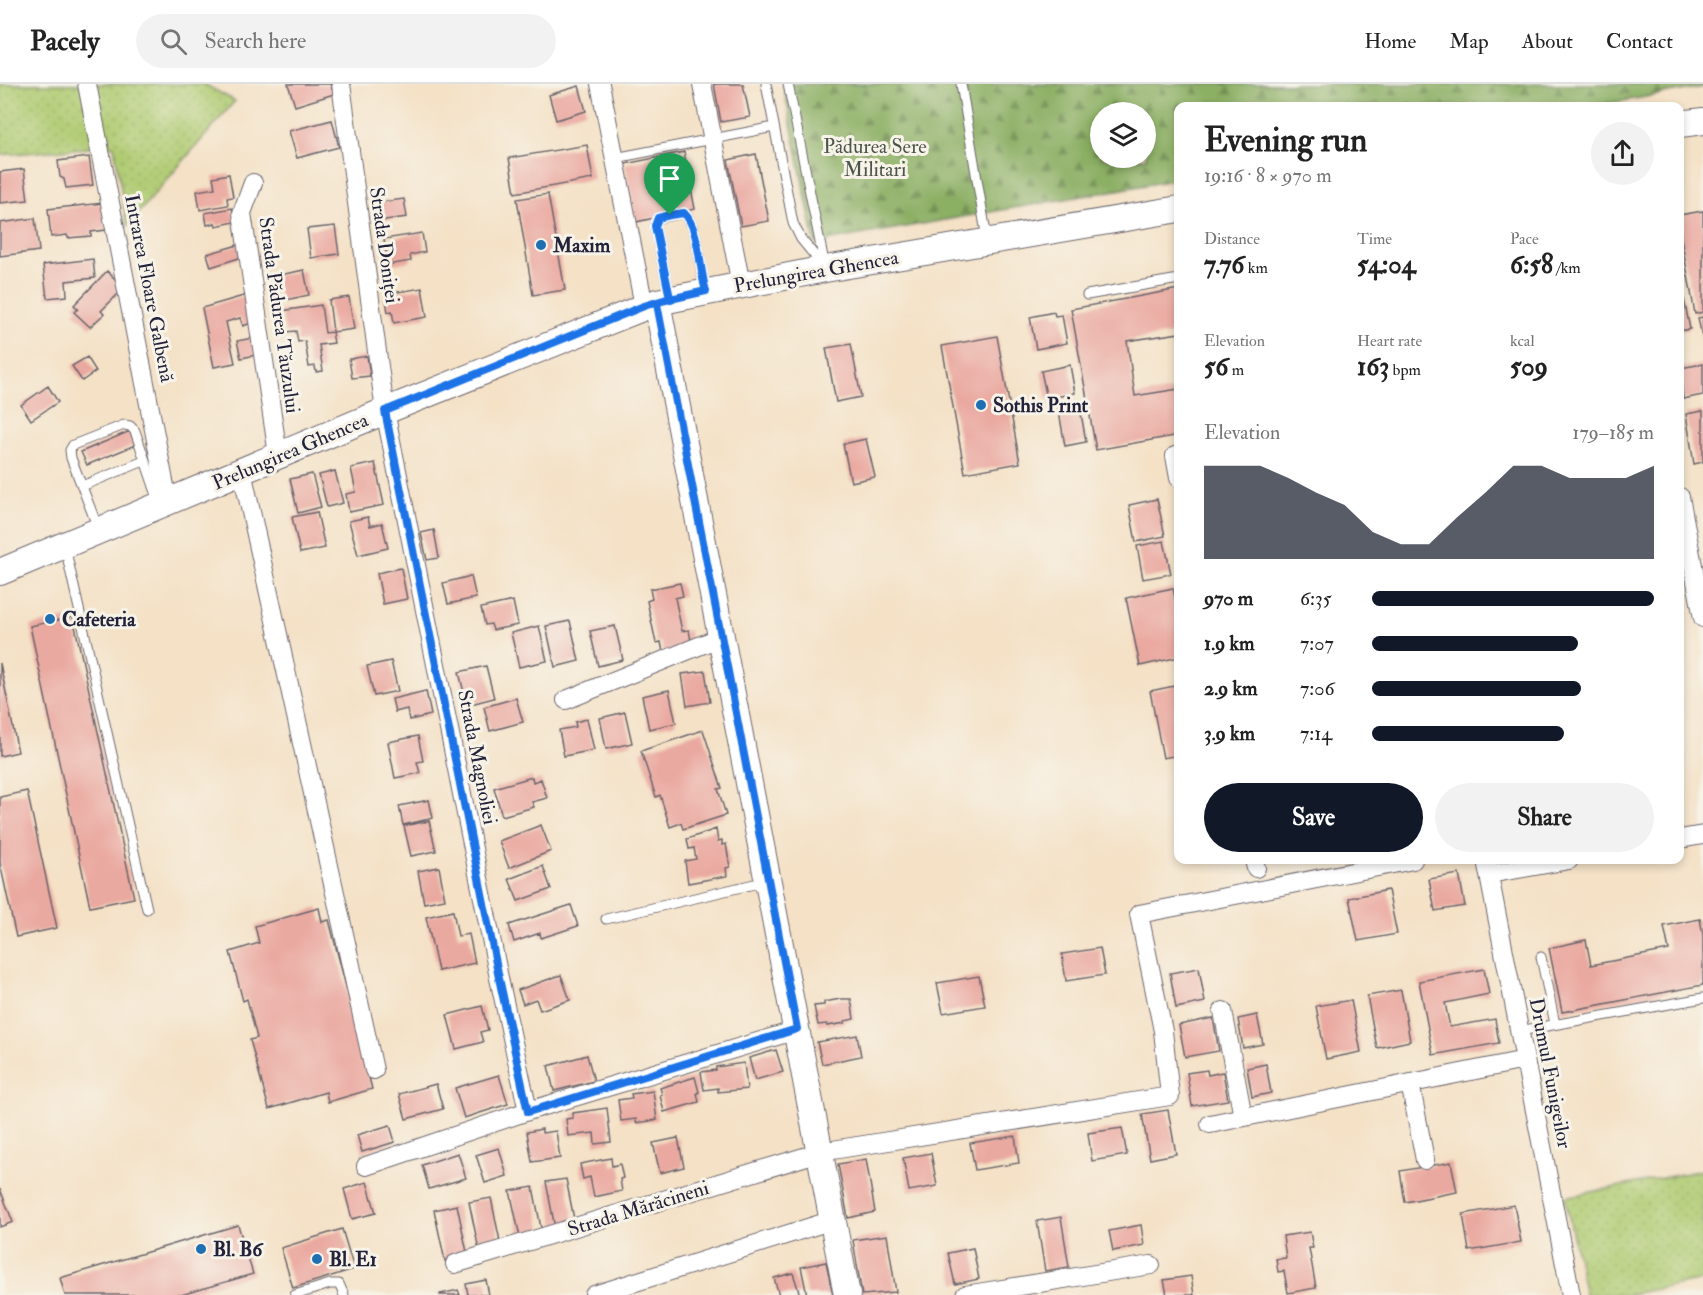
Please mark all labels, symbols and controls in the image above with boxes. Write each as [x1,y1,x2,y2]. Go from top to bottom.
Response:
search box [136,14,556,68]
text: Pacely [30,24,100,59]
icon: search [157,25,190,58]
text: Search here [205,27,306,55]
text: Home [1364,28,1416,55]
text: Map [1449,28,1489,55]
text: About [1522,28,1573,55]
text: Contact [1606,28,1673,55]
map controls [1090,102,1156,168]
button: layers [1090,102,1156,168]
text: Evening run [1204,120,1367,161]
button: share [1591,122,1654,185]
park label: Pădurea Sere Militari [823,134,927,182]
pin [644,153,695,215]
icon: arrive [653,162,686,195]
text: 19:16 · 8 × 970 m [1204,163,1332,188]
street label: Strada Doniței [364,185,405,305]
street label: Intrarea Floare Galbenă [119,192,180,385]
street label: Strada Pădurea Tăuzului [253,215,306,415]
text: Distance [1204,229,1260,249]
text: Time [1357,229,1392,249]
text: Pace [1510,229,1539,249]
place label: Maxim [552,233,611,258]
marker: Maxim [534,238,548,252]
street label: Prelungirea Ghencea [732,245,901,298]
text: 7.76 [1204,249,1244,281]
text: 54:04 [1357,249,1415,281]
text: 6:58 [1510,249,1553,281]
text: km [1244,258,1268,278]
text: /km [1553,258,1581,278]
text: Elevation [1204,331,1265,351]
text: Heart rate [1357,331,1422,351]
text: kcal [1510,331,1535,351]
text: 56 [1204,351,1228,383]
text: 163 [1357,351,1389,383]
text: 509 [1510,351,1548,383]
text: m [1228,360,1244,380]
text: bpm [1389,360,1421,380]
place label: Sothis Print [993,393,1089,418]
marker: Sothis Print [974,398,988,412]
street label: Prelungirea Ghencea [208,407,373,496]
text: Elevation [1204,420,1280,445]
text: 179–185 m [1572,420,1654,445]
text: 970 m [1204,586,1253,611]
text: 6:35 [1300,586,1332,611]
place label: Cafeteria [62,607,136,632]
marker: Cafeteria [43,612,57,626]
text: 1.9 km [1204,631,1255,656]
text: 7:07 [1300,631,1334,656]
text: 2.9 km [1204,676,1258,701]
text: 7:06 [1300,676,1334,701]
street label: Strada Magnoliei [452,688,503,827]
text: 3.9 km [1204,721,1255,746]
text: 7:14 [1300,721,1332,746]
button: Save [1204,783,1423,852]
button: Share [1435,783,1654,852]
street label: Drumul Funigeilor [1524,996,1577,1151]
street label: Strada Mărăcineni [564,1175,712,1242]
place label: Bl. B6 [213,1237,264,1262]
marker: Bl. B6 [194,1242,208,1256]
place label: Bl. E1 [329,1247,377,1272]
marker: Bl. E1 [310,1252,324,1266]

